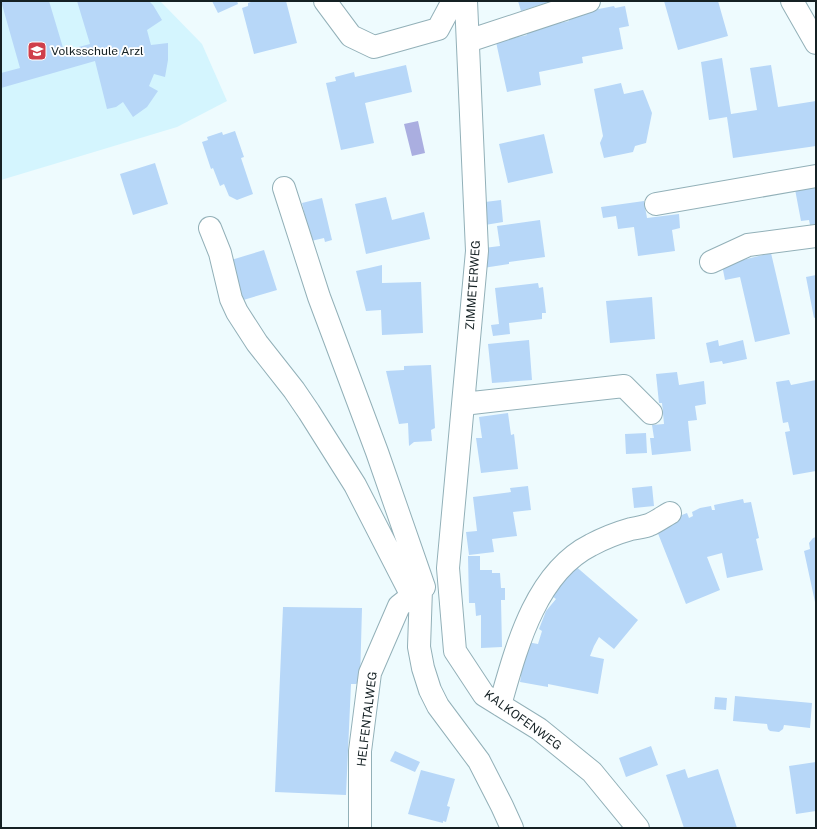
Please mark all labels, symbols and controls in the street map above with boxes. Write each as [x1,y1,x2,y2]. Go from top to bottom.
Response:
school or university icon: Volksschule Arzl [26,40,48,62]
place label: Volksschule Arzl [51,44,144,58]
street label: ZIMMETERWEG [463,240,483,330]
street label: HELFENTALWEG [354,671,380,767]
street label: KALKOFENWEG [482,687,564,753]

